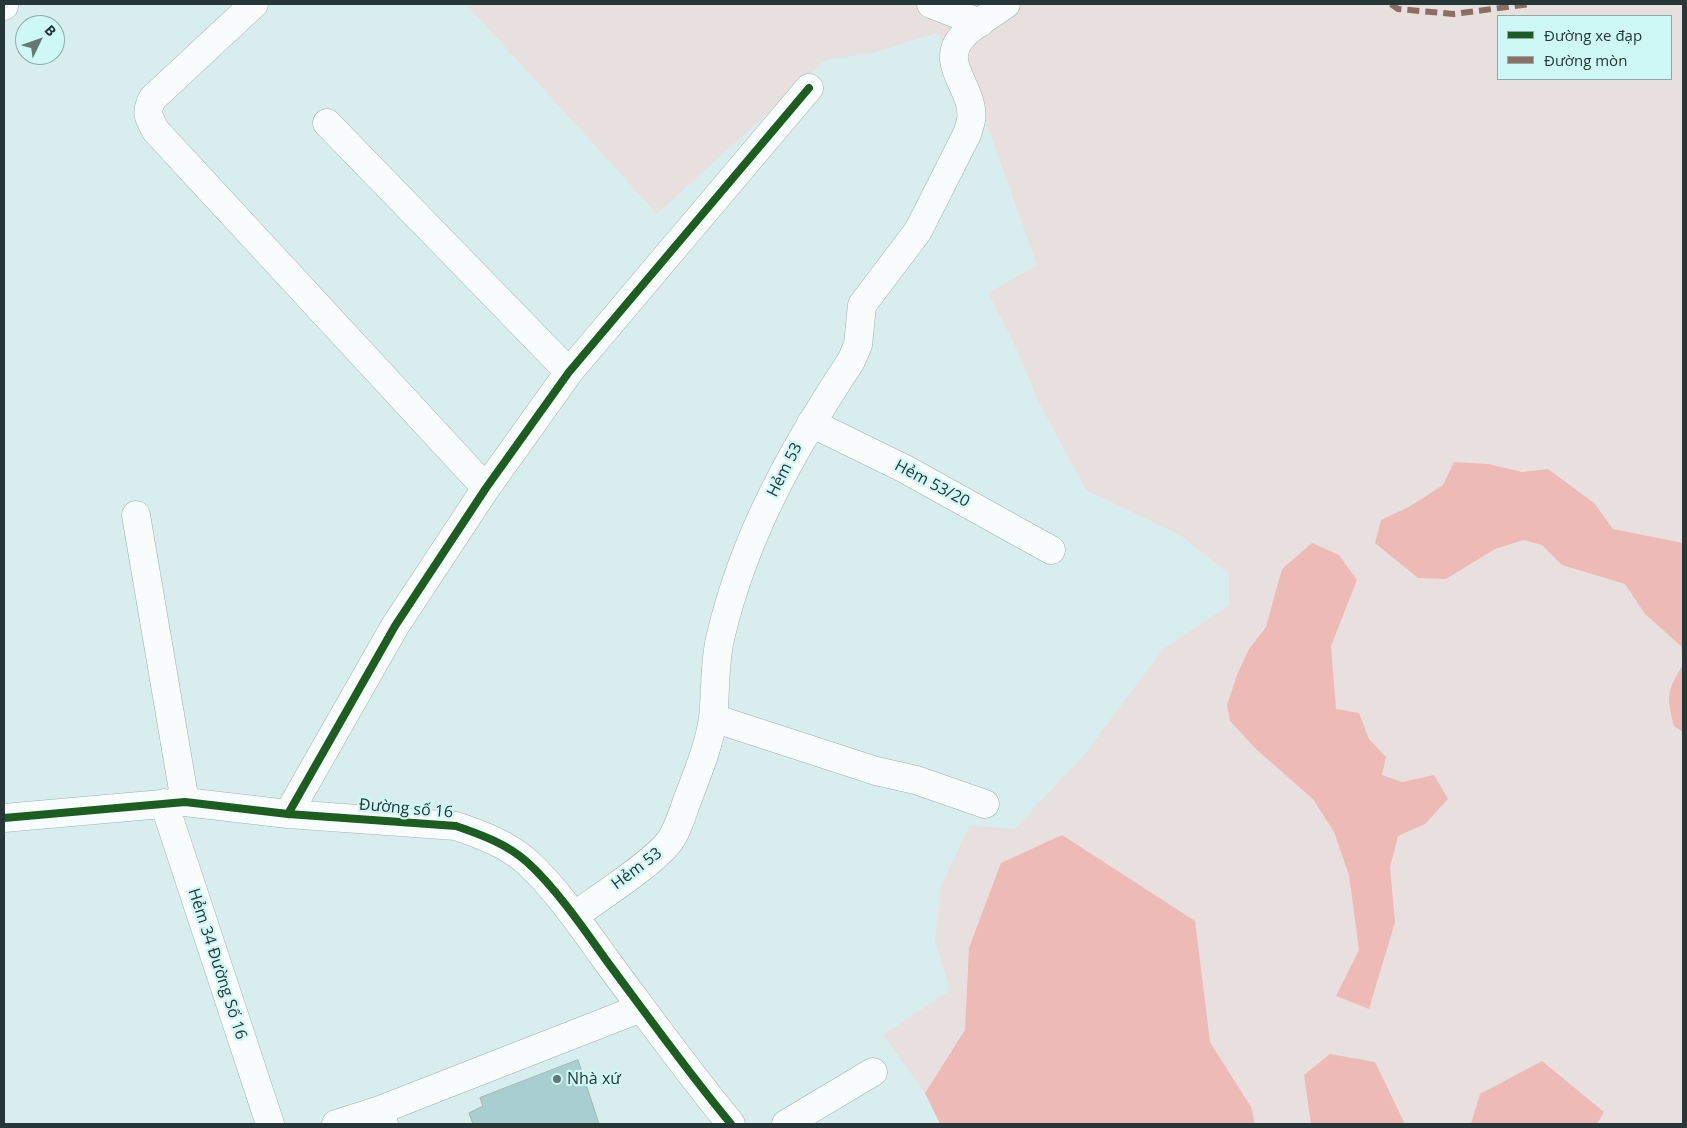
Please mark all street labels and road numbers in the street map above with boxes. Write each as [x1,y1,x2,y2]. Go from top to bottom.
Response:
street label: Hẻm 53 [763,440,807,500]
street label: Hẻm 53/20 [891,456,973,512]
street label: Đường số 16 [358,795,454,823]
street label: Hẻm 53 [608,844,666,894]
street label: Hẻm 34 Đường Số 16 [184,886,250,1042]

